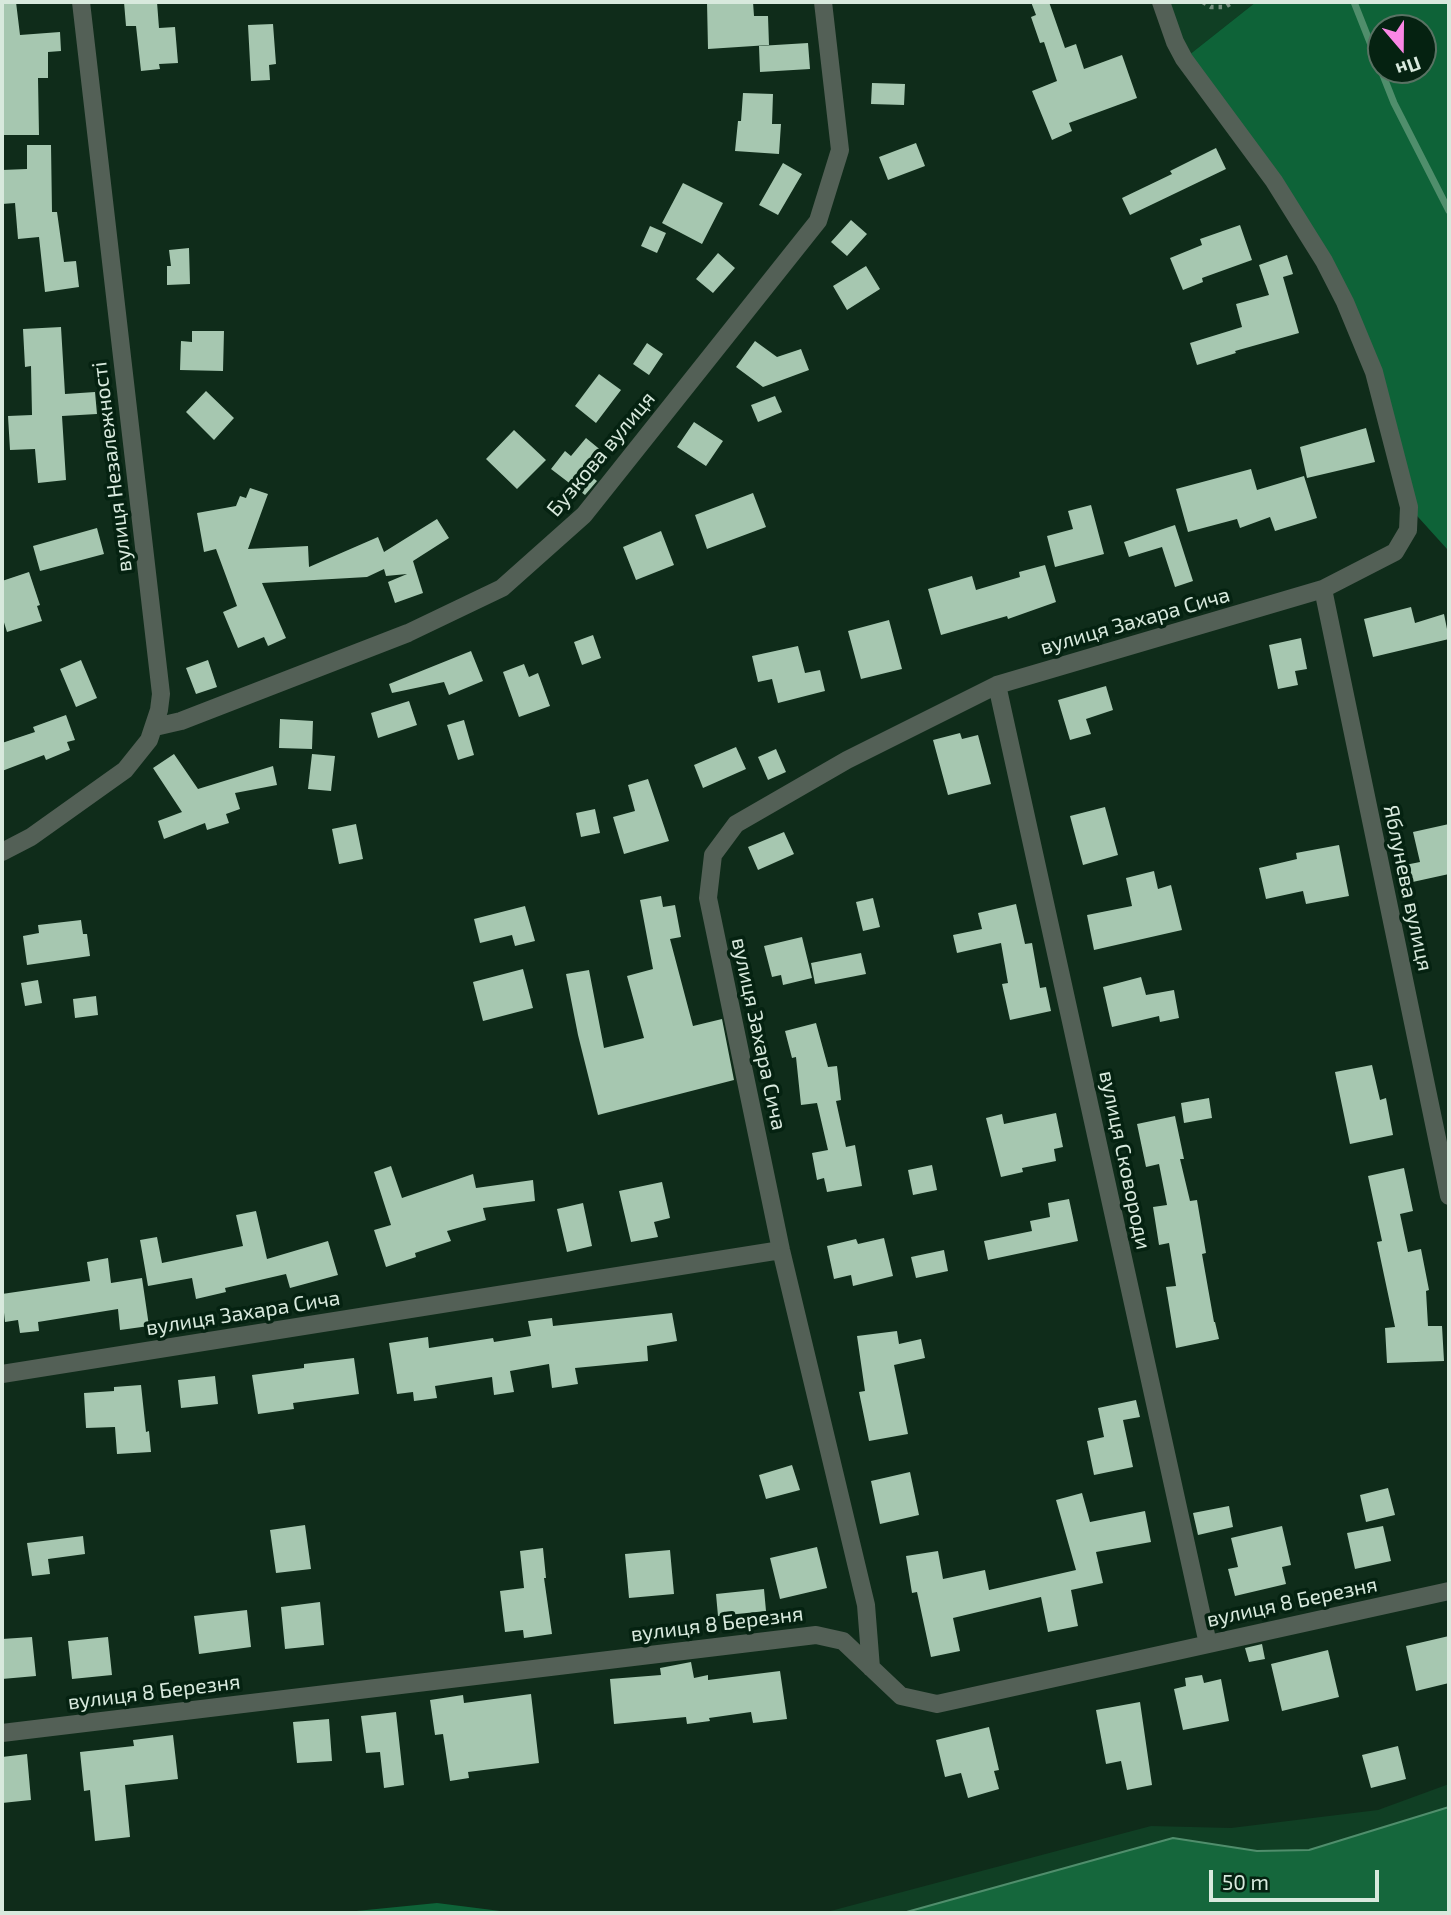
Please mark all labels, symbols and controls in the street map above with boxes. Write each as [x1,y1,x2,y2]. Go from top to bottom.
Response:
north arrow [1367,14,1437,84]
text: Пн [1393,52,1424,82]
street label: вулиця Незалежності [87,360,137,574]
street label: Бузкова вулиця [542,386,660,522]
street label: вулиця Захара Сича [1037,582,1233,660]
street label: Яблунева вулиця [1378,803,1438,973]
street label: вулиця Захара Сича [726,935,792,1133]
street label: вулиця Сковороди [1094,1068,1156,1252]
street label: вулиця Захара Сича [144,1285,342,1341]
street label: вулиця 8 Березня [1204,1572,1380,1632]
street label: вулиця 8 Березня [629,1601,805,1647]
street label: вулиця 8 Березня [66,1669,242,1715]
scale bar [1213,1856,1383,1900]
text: 50 m [1222,1869,1269,1894]

